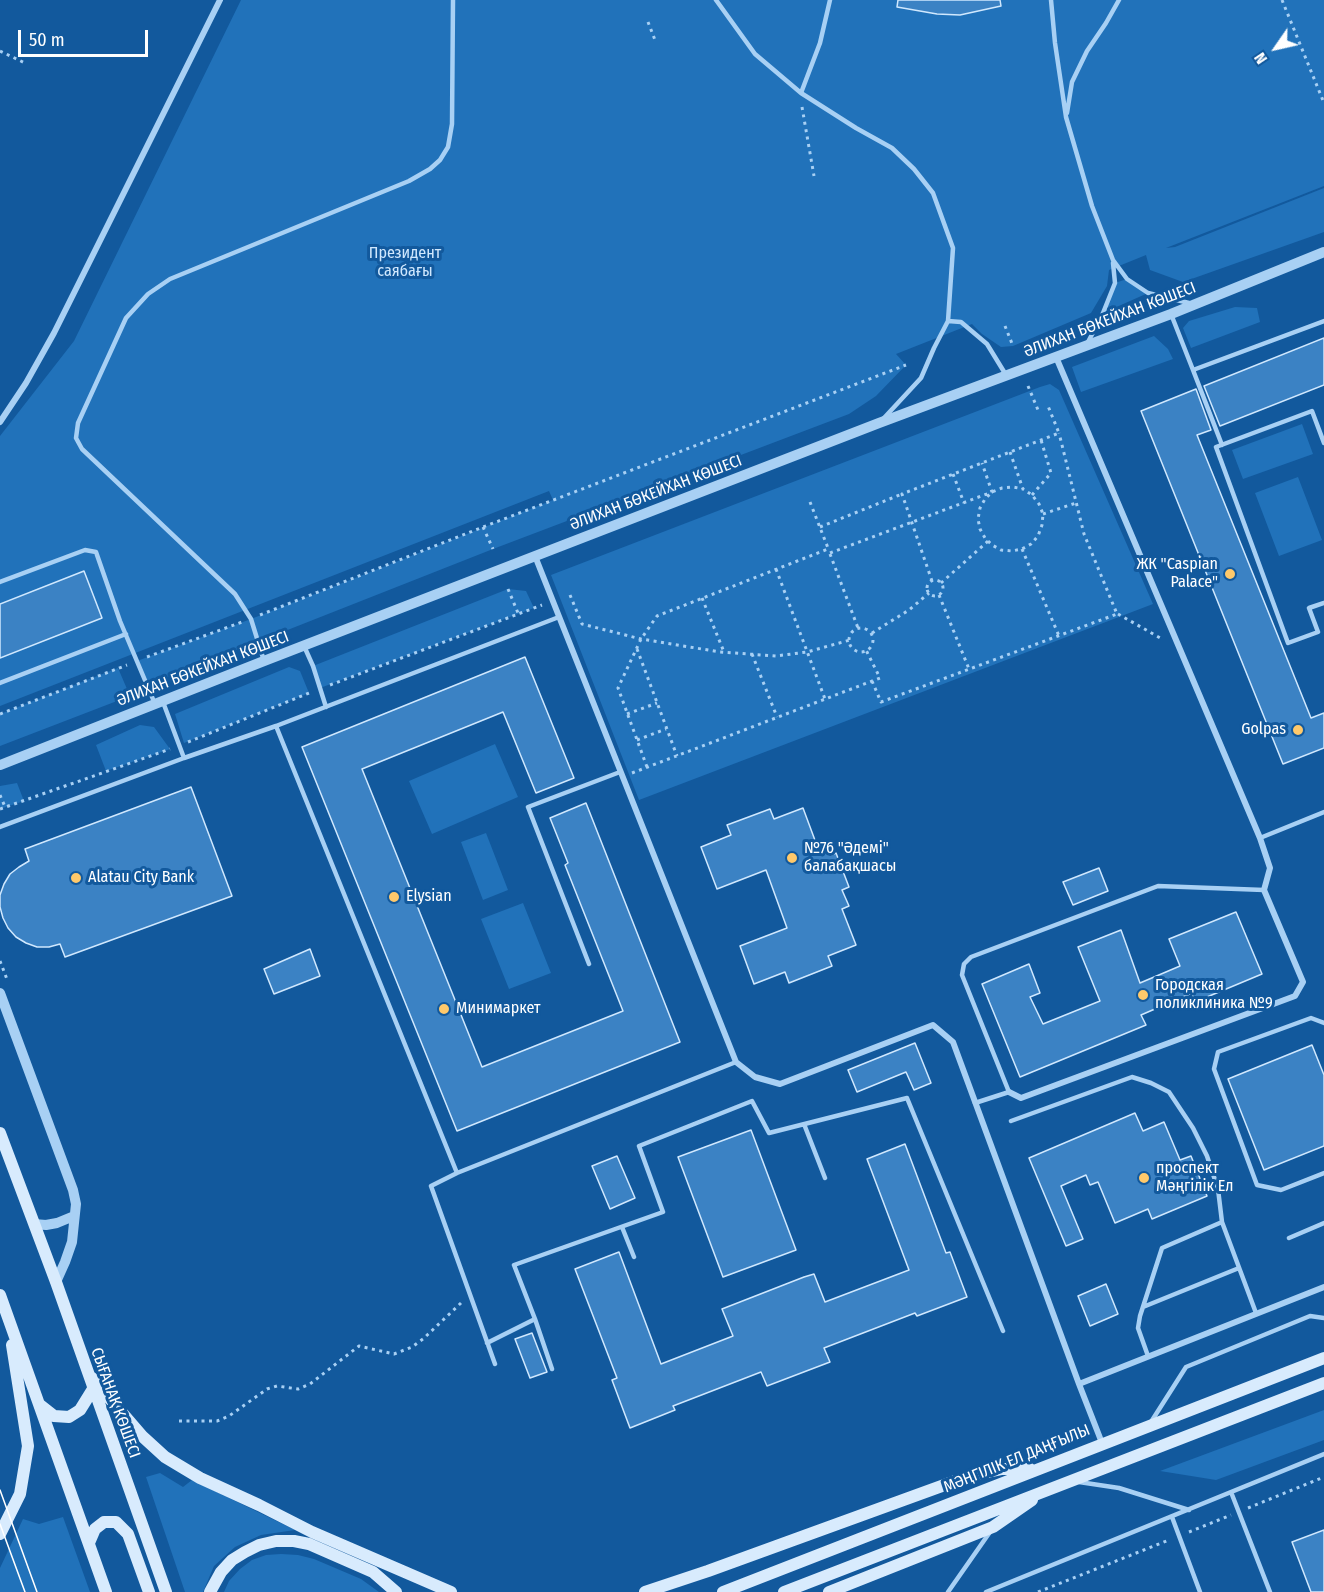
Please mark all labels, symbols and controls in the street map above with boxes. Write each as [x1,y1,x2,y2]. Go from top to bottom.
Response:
scale bar [21,18,152,56]
north arrow [1246,18,1306,78]
text: 50 m [29,29,65,51]
text: N [1250,49,1271,68]
park label: Президент саябағы [369,244,441,282]
street label: ӘЛИХАН БӨКЕЙХАН КӨШЕСІ [1021,278,1199,362]
street label: ӘЛИХАН БӨКЕЙХАН КӨШЕСІ [567,451,745,535]
place label: ЖК "Caspian Palace" [1136,555,1218,593]
marker: ЖК "Caspian Palace" [1223,567,1237,581]
street label: ӘЛИХАН БӨКЕЙХАН КӨШЕСІ [114,627,292,711]
place label: Golpas [1241,720,1286,740]
marker: Golpas [1291,723,1305,737]
place label: №76 "Әдемі" балабақшасы [804,839,896,877]
marker: №76 "Әдемі" балабақшасы [785,851,799,865]
place label: Alatau City Bank [88,868,194,888]
marker: Alatau City Bank [69,871,83,885]
place label: Elysian [406,887,452,907]
marker: Elysian [387,890,401,904]
place label: Городская поликлиника №9 [1155,976,1273,1014]
marker: Городская поликлиника №9 [1136,988,1150,1002]
place label: Минимаркет [456,999,541,1019]
marker: Минимаркет [437,1002,451,1016]
place label: проспект Мәңгілік Ел [1156,1159,1233,1197]
marker: проспект Мәңгілік Ел [1137,1171,1151,1185]
street label: СЫҒАНАҚ КӨШЕСІ [86,1345,144,1461]
street label: МӘҢГІЛІК ЕЛ ДАҢҒЫЛЫ [941,1421,1093,1497]

